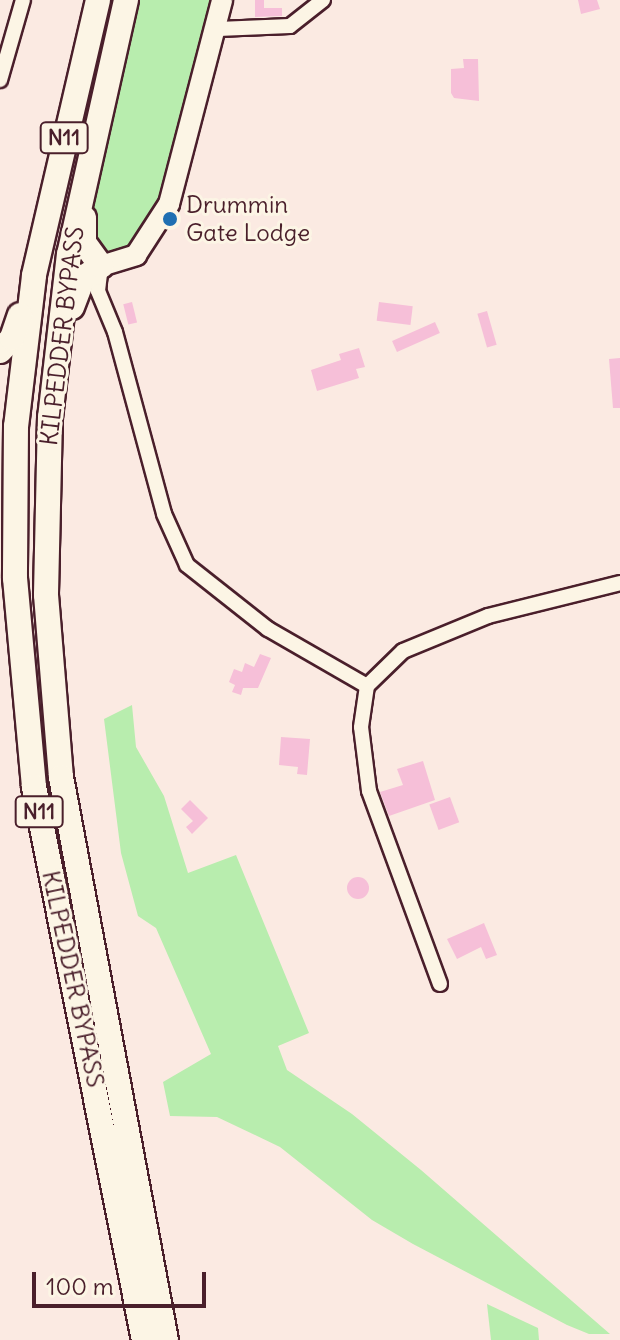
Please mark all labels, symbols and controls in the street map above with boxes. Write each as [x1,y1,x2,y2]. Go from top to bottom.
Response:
road number: N11 [38,120,90,156]
place label: Drummin Gate Lodge [186,191,310,247]
marker: Drummin Gate Lodge [161,210,179,228]
street label: KILPEDDER BYPASS [34,225,90,447]
road number: N11 [13,794,65,830]
street label: KILPEDDER BYPASS [36,868,110,1090]
scale bar [36,1256,210,1306]
text: 100 m [46,1271,114,1301]

